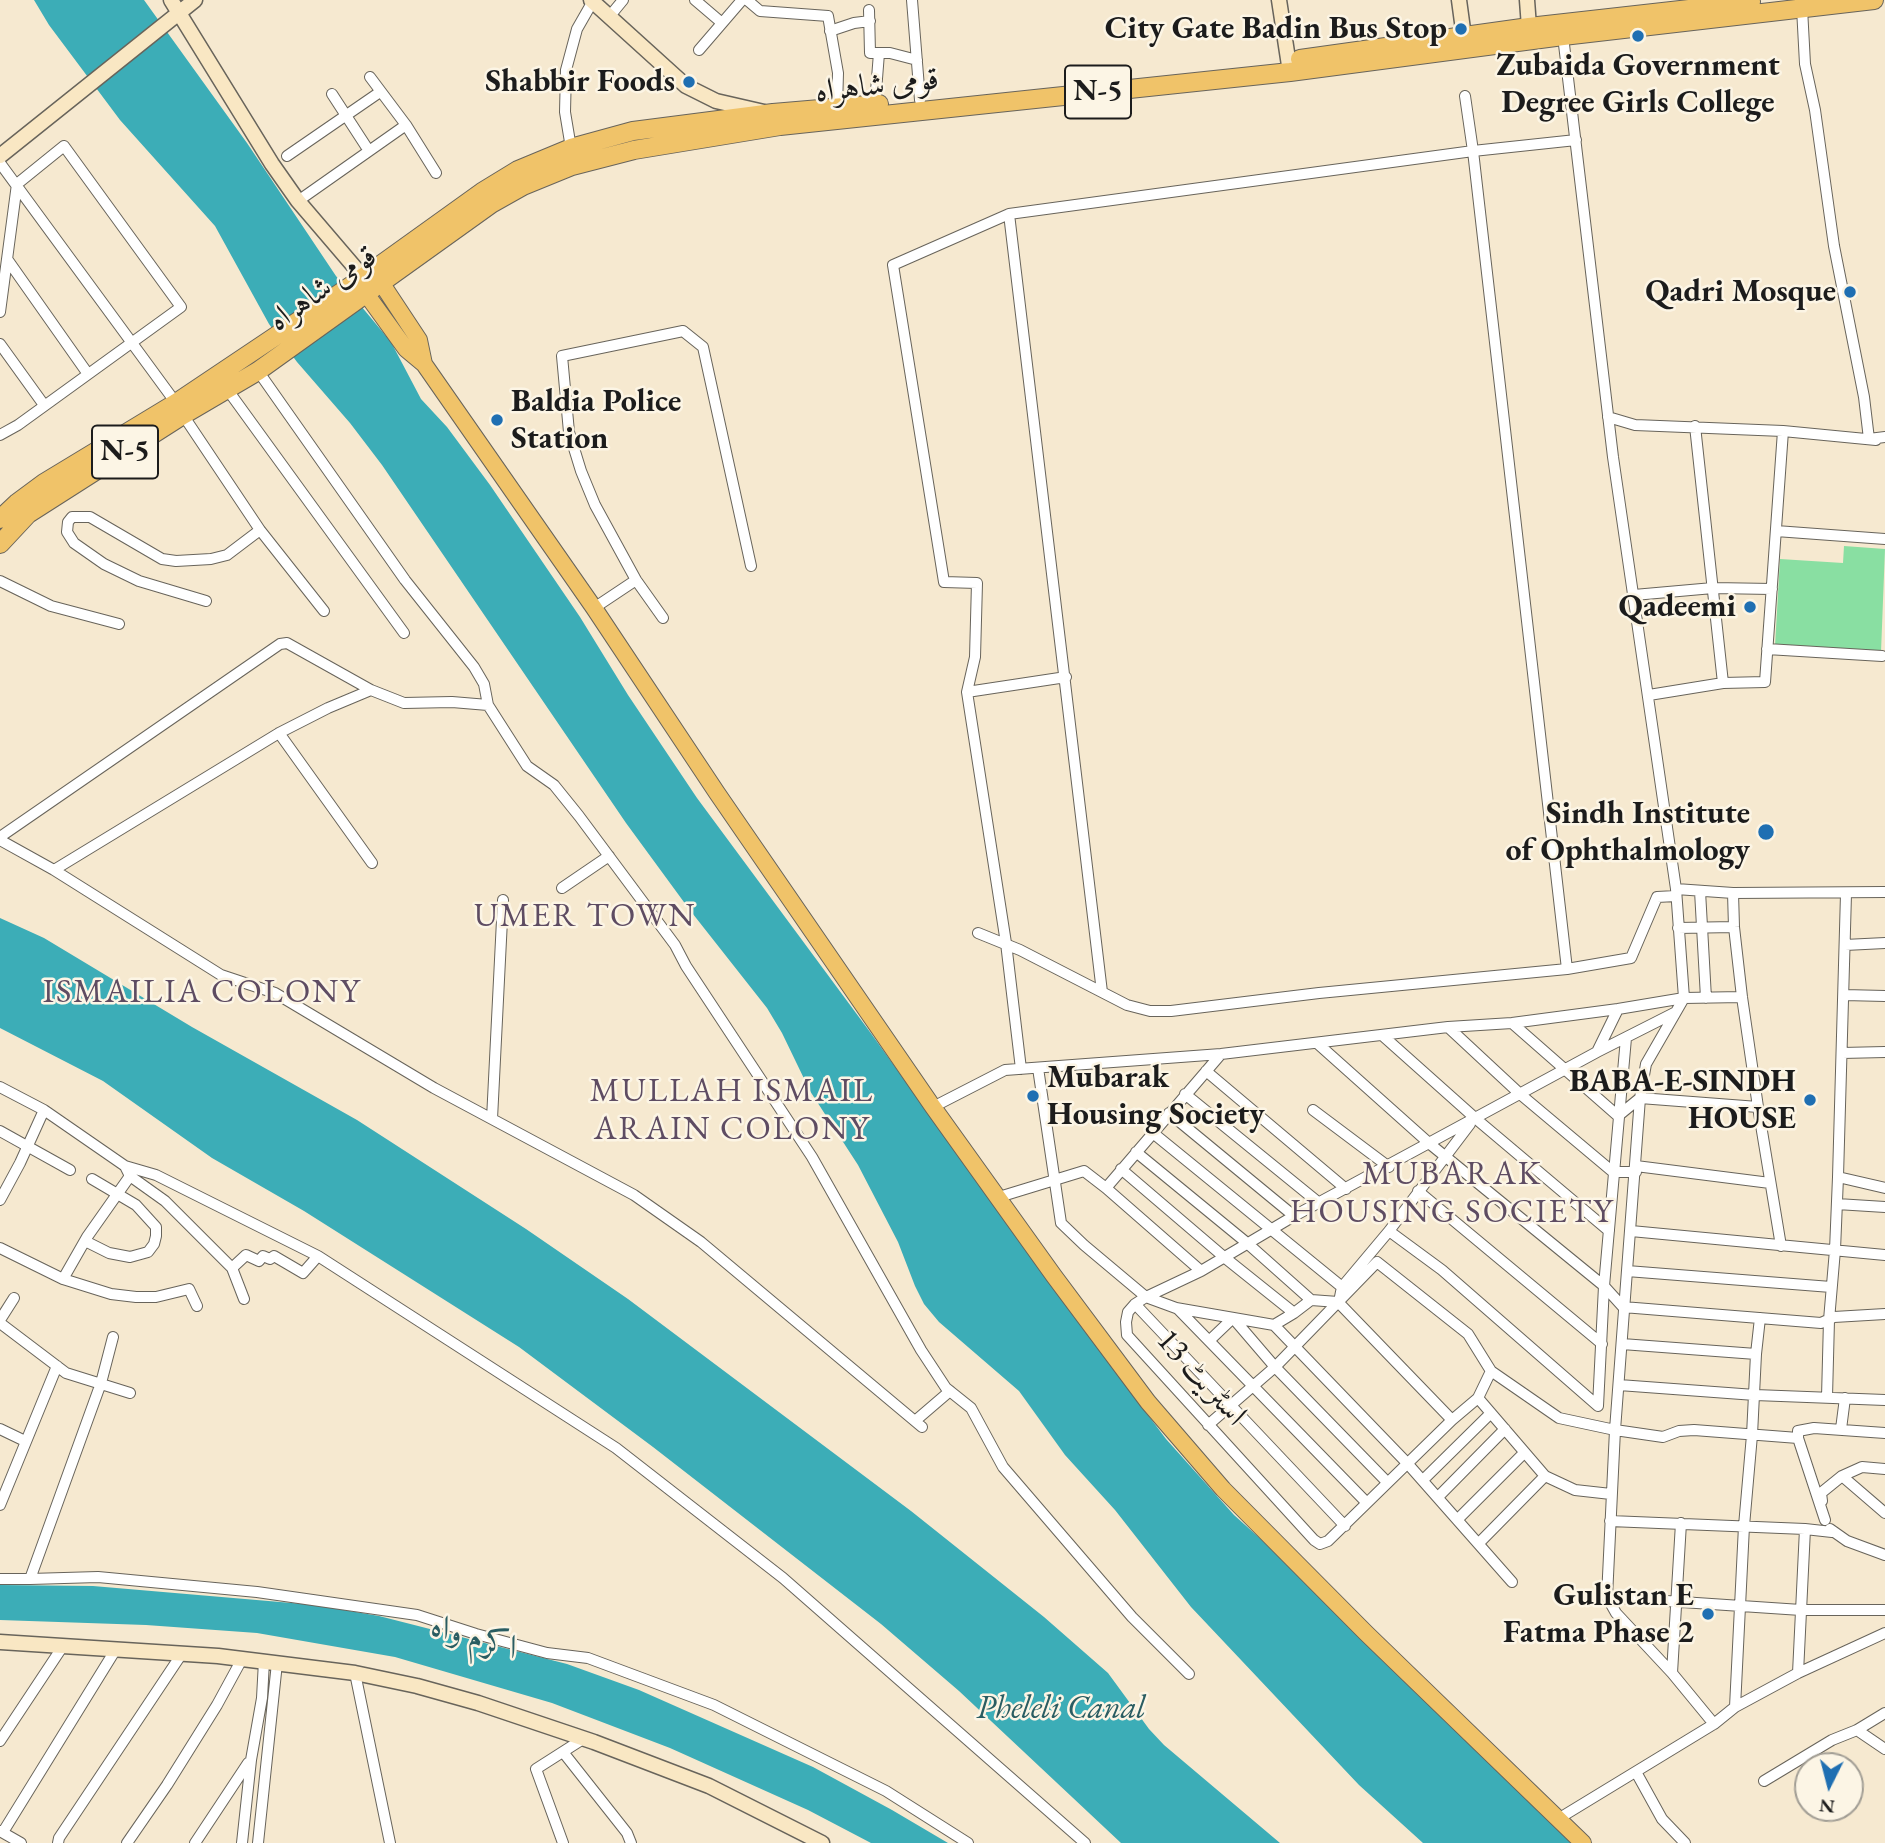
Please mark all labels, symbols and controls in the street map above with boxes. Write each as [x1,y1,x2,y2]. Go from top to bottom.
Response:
place label: City Gate Badin Bus Stop [1105,10,1447,48]
marker: City Gate Badin Bus Stop [1453,21,1469,37]
marker: Zubaida Government Degree Girls College [1630,28,1646,44]
place label: Zubaida Government Degree Girls College [1496,47,1780,122]
street label: قومی شاہراہ [813,60,941,112]
place label: Shabbir Foods [485,63,675,101]
road number: N-5 [1065,66,1131,118]
marker: Shabbir Foods [681,74,697,90]
street label: قومی شاہراہ [261,238,385,340]
place label: Qadri Mosque [1645,273,1836,311]
marker: Qadri Mosque [1842,284,1858,300]
place label: Baldia Police Station [511,383,681,458]
marker: Baldia Police Station [489,412,505,428]
road number: N-5 [92,426,158,478]
place label: Qadeemi [1619,588,1736,626]
marker: Qadeemi [1742,599,1758,615]
place label: Sindh Institute of Ophthalmology [1505,795,1750,870]
marker: Sindh Institute of Ophthalmology [1756,822,1776,842]
district label: UMER TOWN [475,897,695,937]
district label: ISMAILIA COLONY [45,973,359,1013]
place label: Mubarak Housing Society [1047,1059,1265,1134]
place label: BABA-E-SINDH HOUSE [1569,1063,1796,1138]
district label: MULLAH ISMAIL ARAIN COLONY [591,1072,873,1150]
marker: Mubarak Housing Society [1025,1088,1041,1104]
marker: BABA-E-SINDH HOUSE [1802,1092,1818,1108]
district label: MUBARAK HOUSING SOCIETY [1292,1155,1612,1233]
street label: اسٹریٹ 13 [1148,1322,1254,1434]
place label: Gulistan E Fatma Phase 2 [1503,1577,1694,1652]
marker: Gulistan E Fatma Phase 2 [1700,1606,1716,1622]
water label: اکرم واہ [427,1607,523,1669]
water label: Pheleli Canal [976,1689,1146,1729]
north arrow [1794,1752,1864,1822]
text: N [1818,1793,1836,1820]

